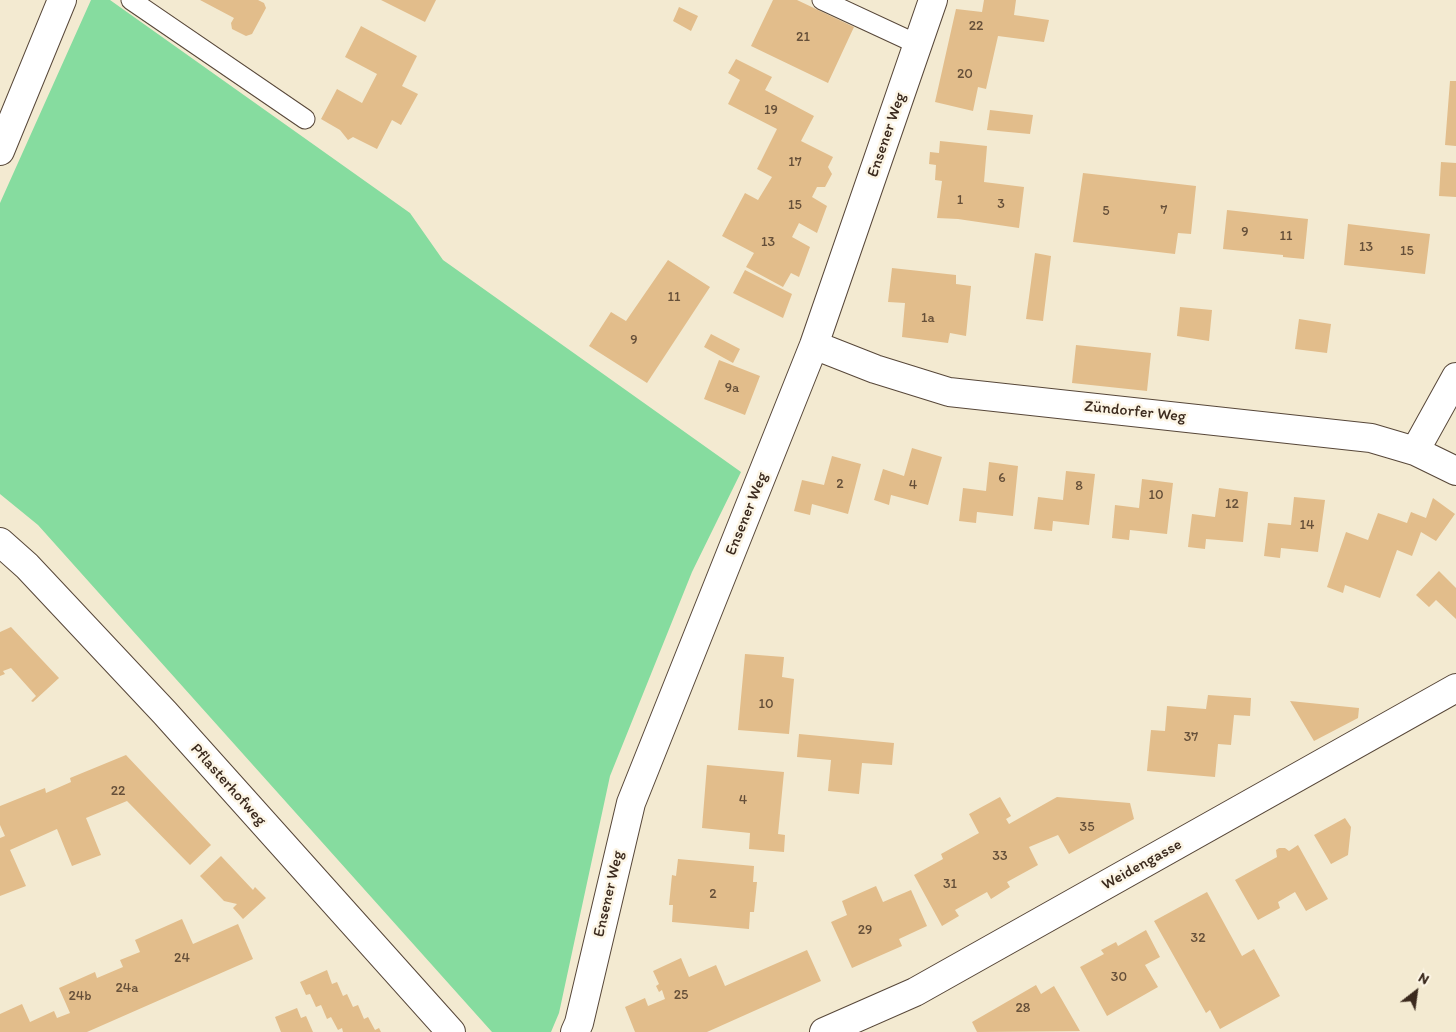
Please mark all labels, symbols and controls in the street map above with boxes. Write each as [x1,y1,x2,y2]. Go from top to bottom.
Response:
house number: 22 [969,18,983,34]
house number: 21 [796,29,810,45]
house number: 20 [957,66,973,82]
street label: Ensener Weg [864,90,910,180]
house number: 19 [764,102,778,118]
house number: 17 [788,154,802,170]
house number: 1 [957,192,963,208]
house number: 3 [997,196,1005,212]
house number: 15 [788,197,802,213]
house number: 7 [1161,202,1167,218]
house number: 5 [1102,203,1110,219]
house number: 9 [1241,224,1249,240]
house number: 11 [1280,228,1292,244]
house number: 13 [761,234,775,250]
house number: 13 [1359,239,1373,255]
house number: 15 [1400,243,1414,259]
house number: 11 [668,289,680,305]
house number: 1a [921,310,935,326]
house number: 9 [630,332,638,348]
house number: 9a [725,380,739,396]
street label: Zündorfer Weg [1083,397,1187,427]
street label: Ensener Weg [722,470,772,558]
house number: 6 [998,470,1006,486]
house number: 2 [836,476,844,492]
house number: 4 [909,477,917,493]
house number: 8 [1075,478,1083,494]
house number: 10 [1148,487,1164,503]
house number: 12 [1225,496,1239,512]
house number: 14 [1300,517,1314,533]
house number: 10 [758,696,774,712]
house number: 37 [1184,729,1198,745]
street label: Pflasterhofweg [186,740,270,830]
house number: 22 [111,783,125,799]
house number: 4 [739,792,747,808]
house number: 35 [1080,819,1094,835]
street label: Weidengasse [1099,835,1185,895]
house number: 33 [992,848,1008,864]
street label: Ensener Weg [590,849,628,939]
house number: 31 [943,876,957,892]
house number: 2 [709,886,717,902]
house number: 29 [858,922,872,938]
house number: 32 [1191,930,1205,946]
house number: 24 [174,950,190,966]
north arrow [1391,967,1441,1017]
house number: 30 [1111,969,1127,985]
text: N [1415,969,1432,988]
house number: 24a [115,980,139,996]
house number: 25 [674,987,688,1003]
house number: 24b [68,988,92,1004]
house number: 28 [1015,1000,1031,1016]

